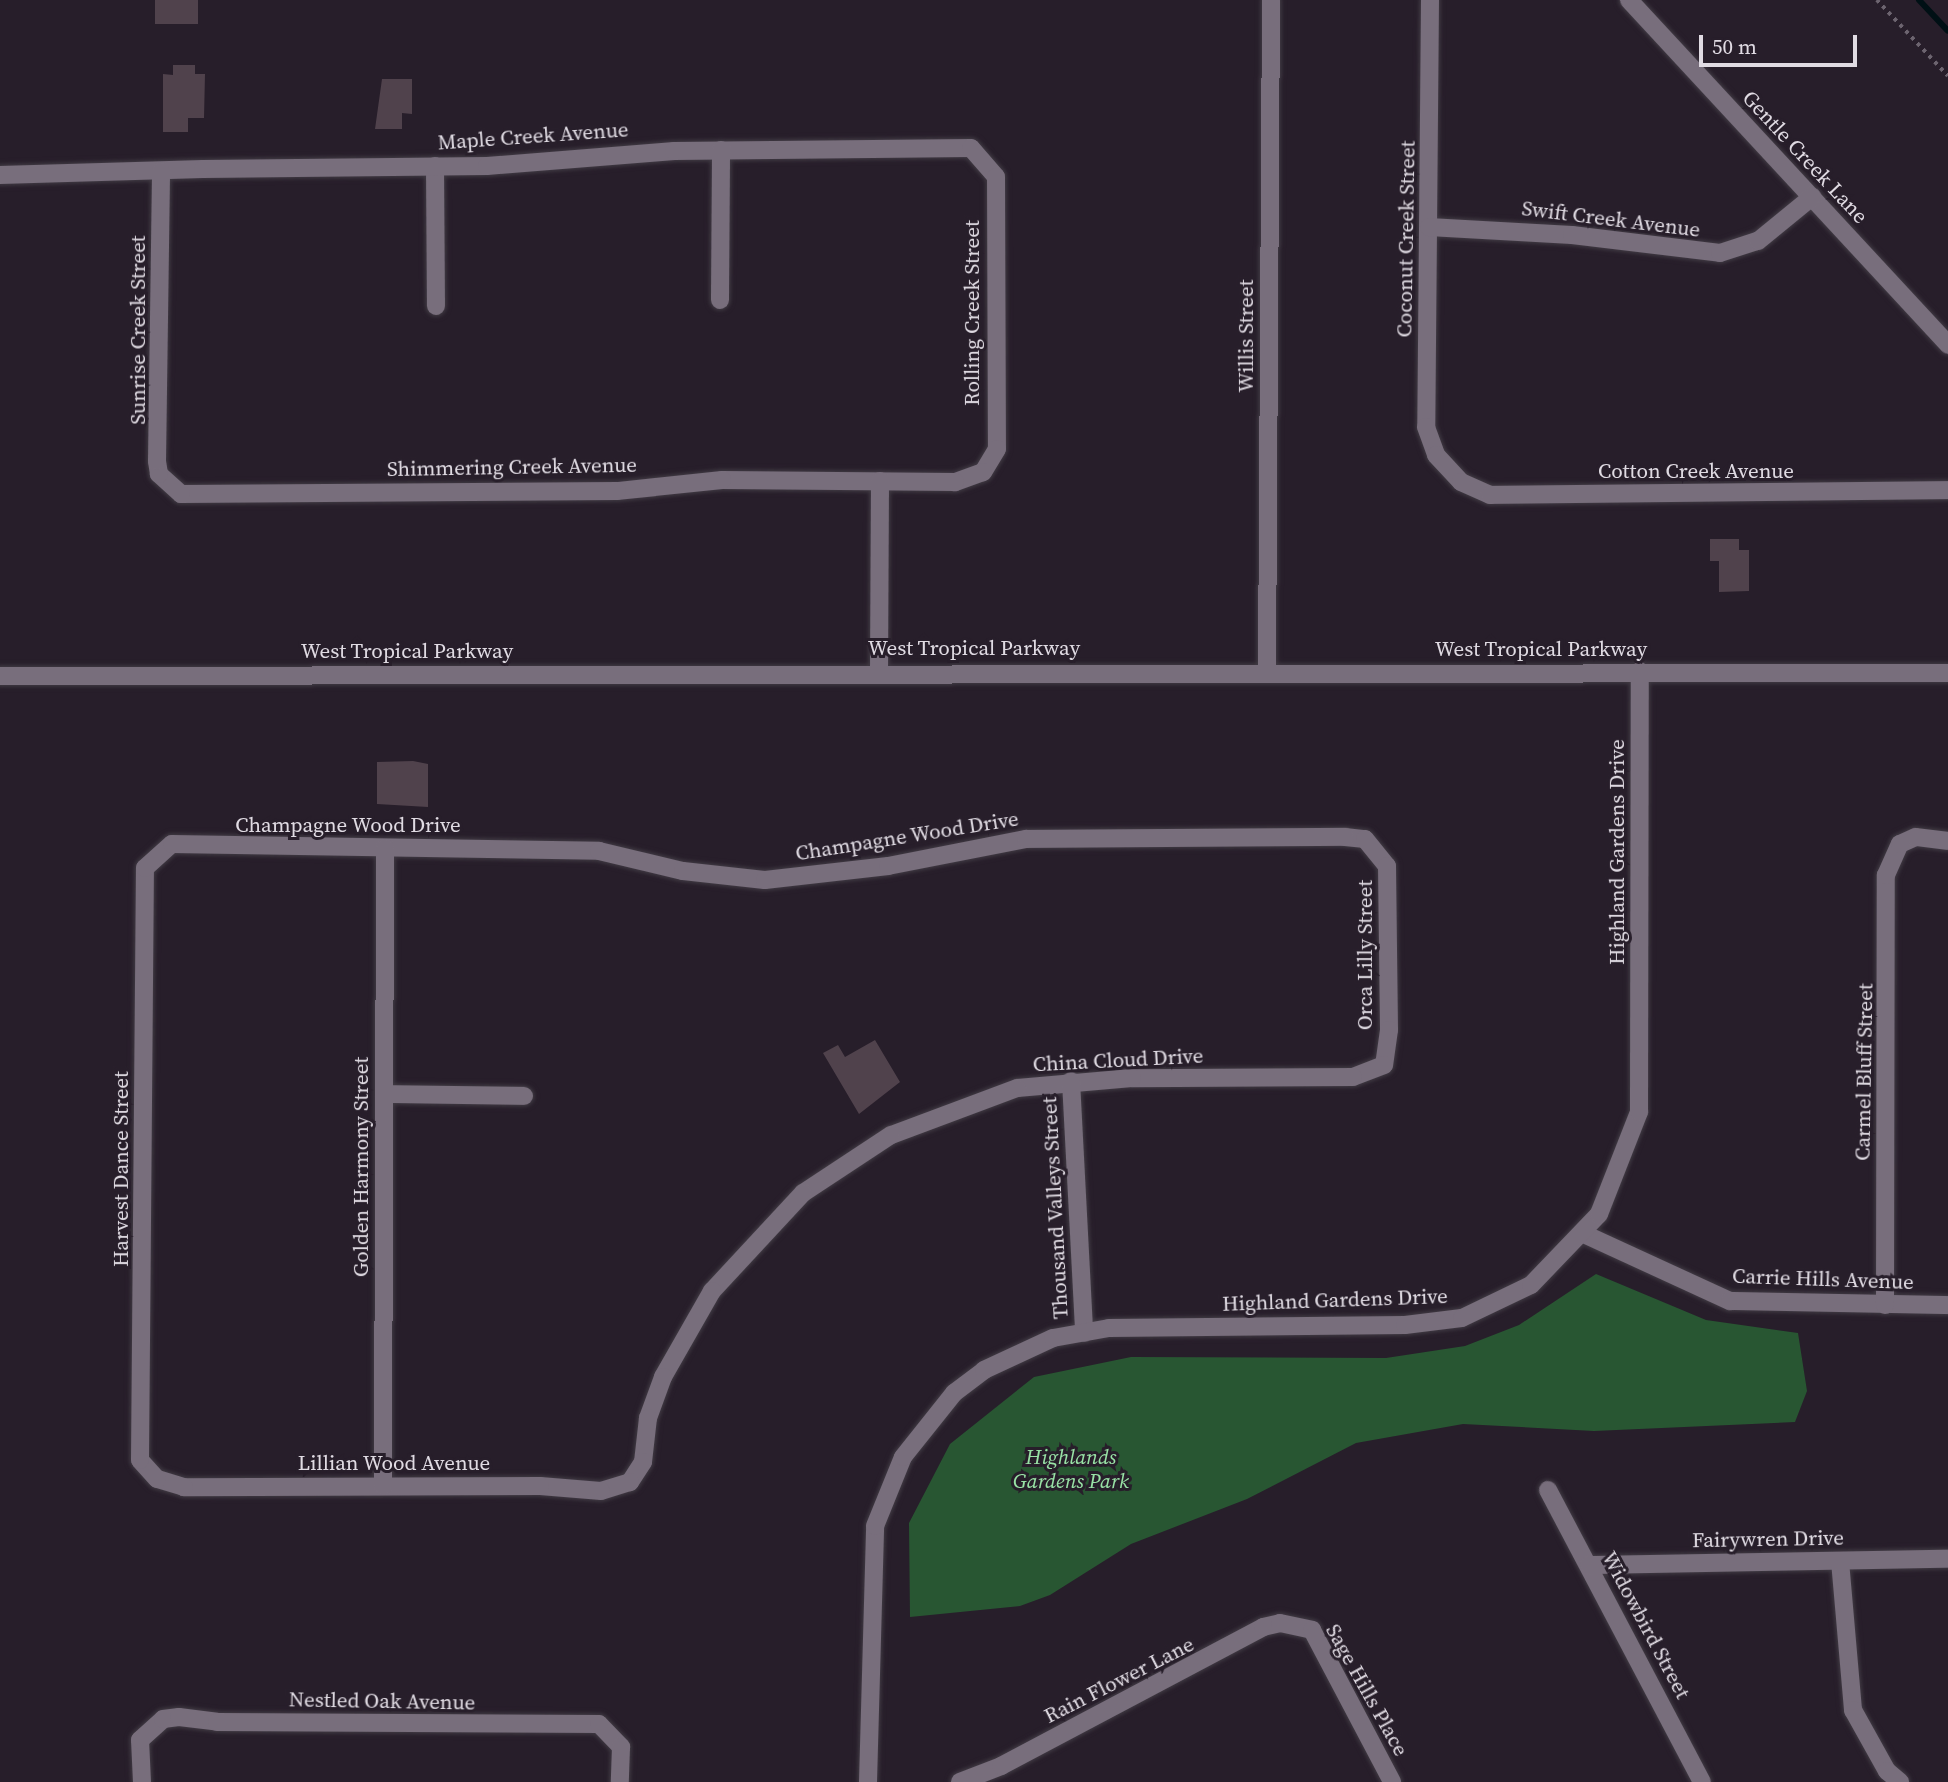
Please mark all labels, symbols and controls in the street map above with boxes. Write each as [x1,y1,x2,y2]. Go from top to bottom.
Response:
scale bar [1703,21,1860,65]
text: 50 m [1712,32,1757,61]
street label: Gentle Creek Lane [1737,85,1873,229]
street label: Maple Creek Avenue [437,117,629,155]
street label: Coconut Creek Street [1392,140,1420,338]
street label: Swift Creek Avenue [1520,196,1702,242]
street label: Rolling Creek Street [959,220,985,406]
street label: Sunrise Creek Street [125,235,151,425]
street label: Willis Street [1233,279,1259,393]
street label: Shimmering Creek Avenue [387,452,637,482]
street label: Cotton Creek Avenue [1598,458,1794,484]
street label: West Tropical Parkway [868,635,1080,661]
street label: West Tropical Parkway [1435,636,1647,662]
street label: West Tropical Parkway [301,638,513,664]
street label: Highland Gardens Drive [1604,739,1630,965]
street label: Champagne Wood Drive [793,806,1021,866]
street label: Champagne Wood Drive [235,812,461,838]
street label: Orca Lilly Street [1352,880,1378,1030]
street label: Carmel Bluff Street [1850,983,1878,1161]
street label: China Cloud Drive [1032,1043,1204,1077]
street label: Golden Harmony Street [348,1057,374,1277]
street label: Harvest Dance Street [108,1071,134,1267]
street label: Thousand Valleys Street [1037,1096,1073,1320]
street label: Carrie Hills Avenue [1732,1263,1914,1295]
street label: Highland Gardens Drive [1222,1283,1448,1317]
park label: Highlands Gardens Park [1013,1444,1129,1494]
street label: Lillian Wood Avenue [297,1450,491,1476]
street label: Fairywren Drive [1692,1525,1844,1553]
street label: Widowbird Street [1597,1547,1695,1703]
street label: Sage Hills Place [1320,1620,1414,1760]
street label: Rain Flower Lane [1040,1631,1198,1729]
street label: Nestled Oak Avenue [289,1687,475,1715]

